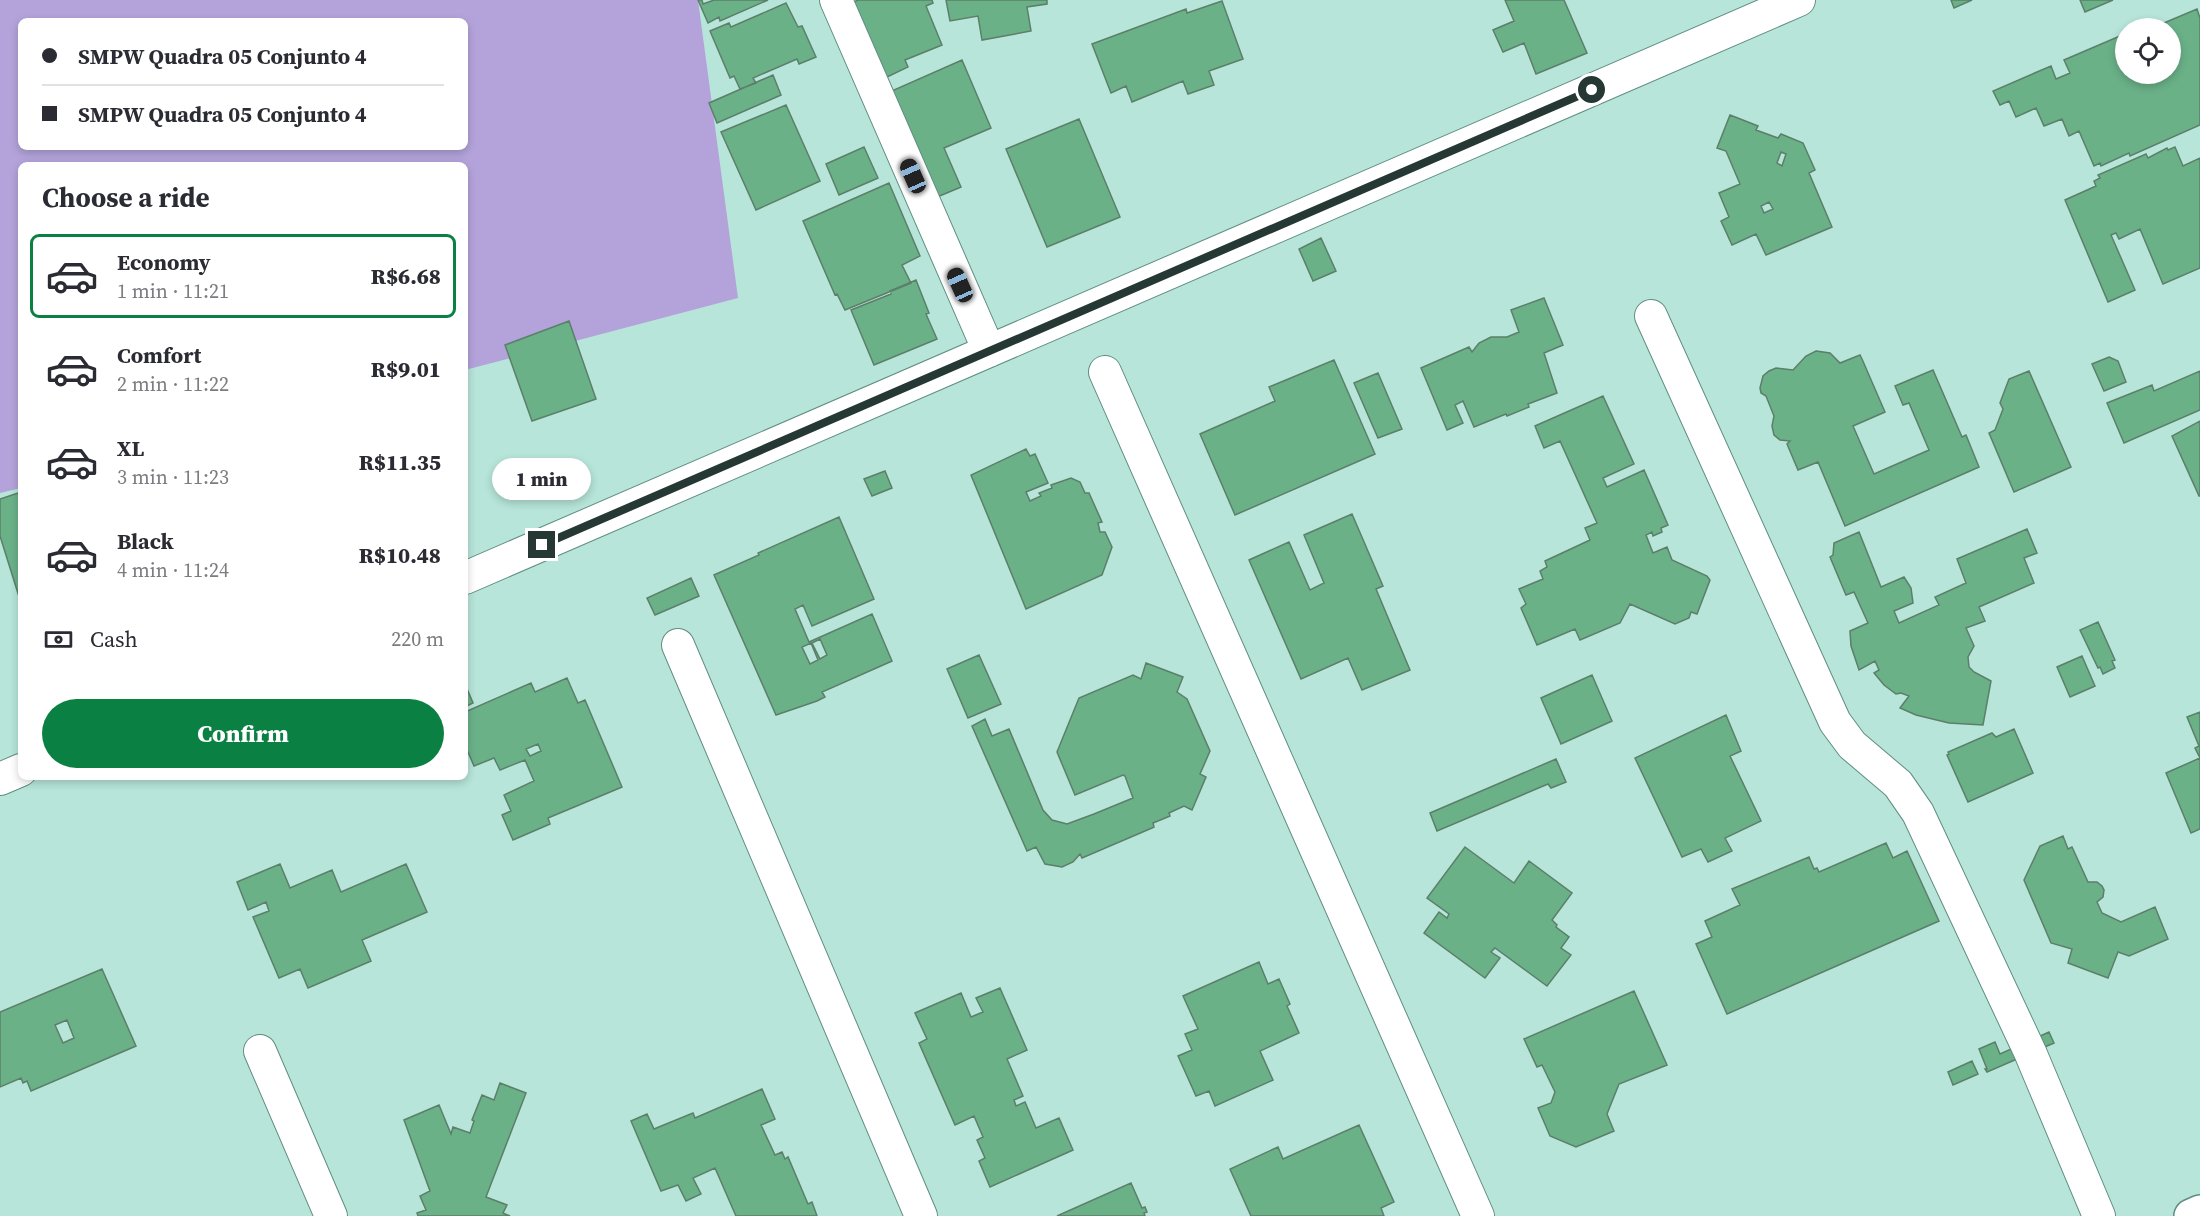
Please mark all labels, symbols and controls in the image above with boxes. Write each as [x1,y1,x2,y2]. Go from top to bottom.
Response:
map controls [2115,18,2181,84]
button: locate [2115,18,2181,84]
text: SMPW Quadra 05 Conjunto 4 [78,41,367,71]
route start [1578,76,1605,103]
text: SMPW Quadra 05 Conjunto 4 [78,99,367,129]
car [897,156,929,196]
text: Choose a ride [42,179,210,216]
text: Economy [117,247,211,277]
icon: car [45,249,99,303]
text: R$6.68 [371,261,441,291]
car [944,265,976,305]
text: 1 min · 11:21 [117,277,229,305]
text: Comfort [117,340,201,370]
icon: car [45,342,99,396]
text: R$9.01 [371,354,441,384]
text: 2 min · 11:22 [117,370,229,398]
text: XL [117,433,144,463]
icon: car [45,435,99,489]
text: R$11.35 [359,447,441,477]
callout: 1 min [492,458,592,500]
text: 3 min · 11:23 [117,463,229,491]
text: 1 min [515,465,568,493]
text: Black [117,526,174,556]
icon: car [45,528,99,582]
route end [528,531,555,558]
text: R$10.48 [359,540,441,570]
text: 4 min · 11:24 [117,556,229,584]
icon: cash [42,623,75,656]
text: Cash [90,624,138,654]
text: 220 m [391,625,444,653]
button: Confirm [42,699,444,768]

